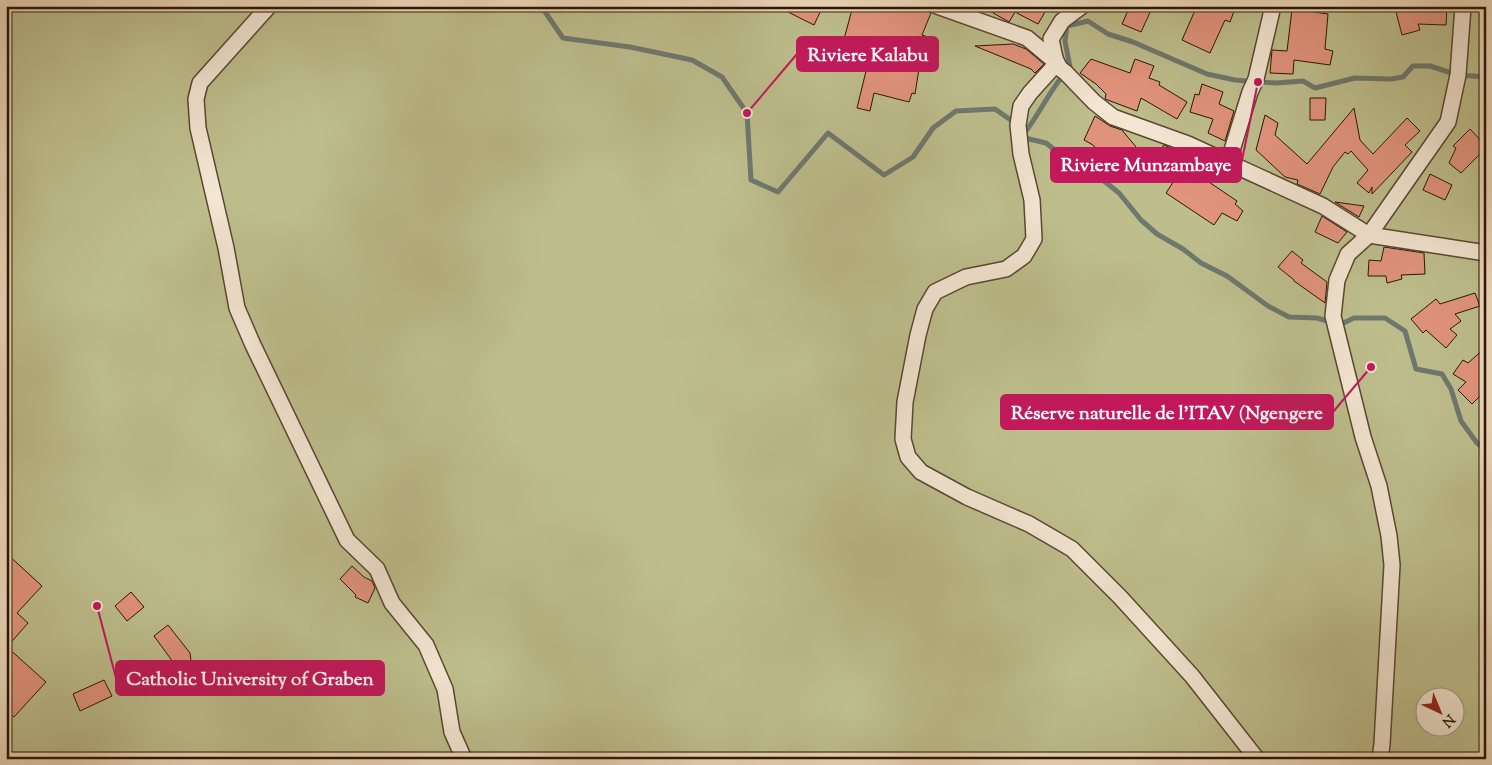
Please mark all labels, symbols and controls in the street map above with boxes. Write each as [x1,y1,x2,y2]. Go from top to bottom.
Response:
callout: Riviere Kalabu [797,37,938,71]
text: Riviere Kalabu [808,43,928,70]
callout: Riviere Munzambaye [1051,148,1241,182]
text: Riviere Munzambaye [1061,153,1232,180]
callout: Réserve naturelle de l'ITAV (Ngengere [1001,395,1333,429]
text: Réserve naturelle de l'ITAV (Ngengere [1011,401,1323,428]
callout: Catholic University of Graben [116,661,384,695]
text: Catholic University of Graben [126,667,375,694]
north arrow [1414,688,1464,738]
text: N [1437,709,1459,731]

